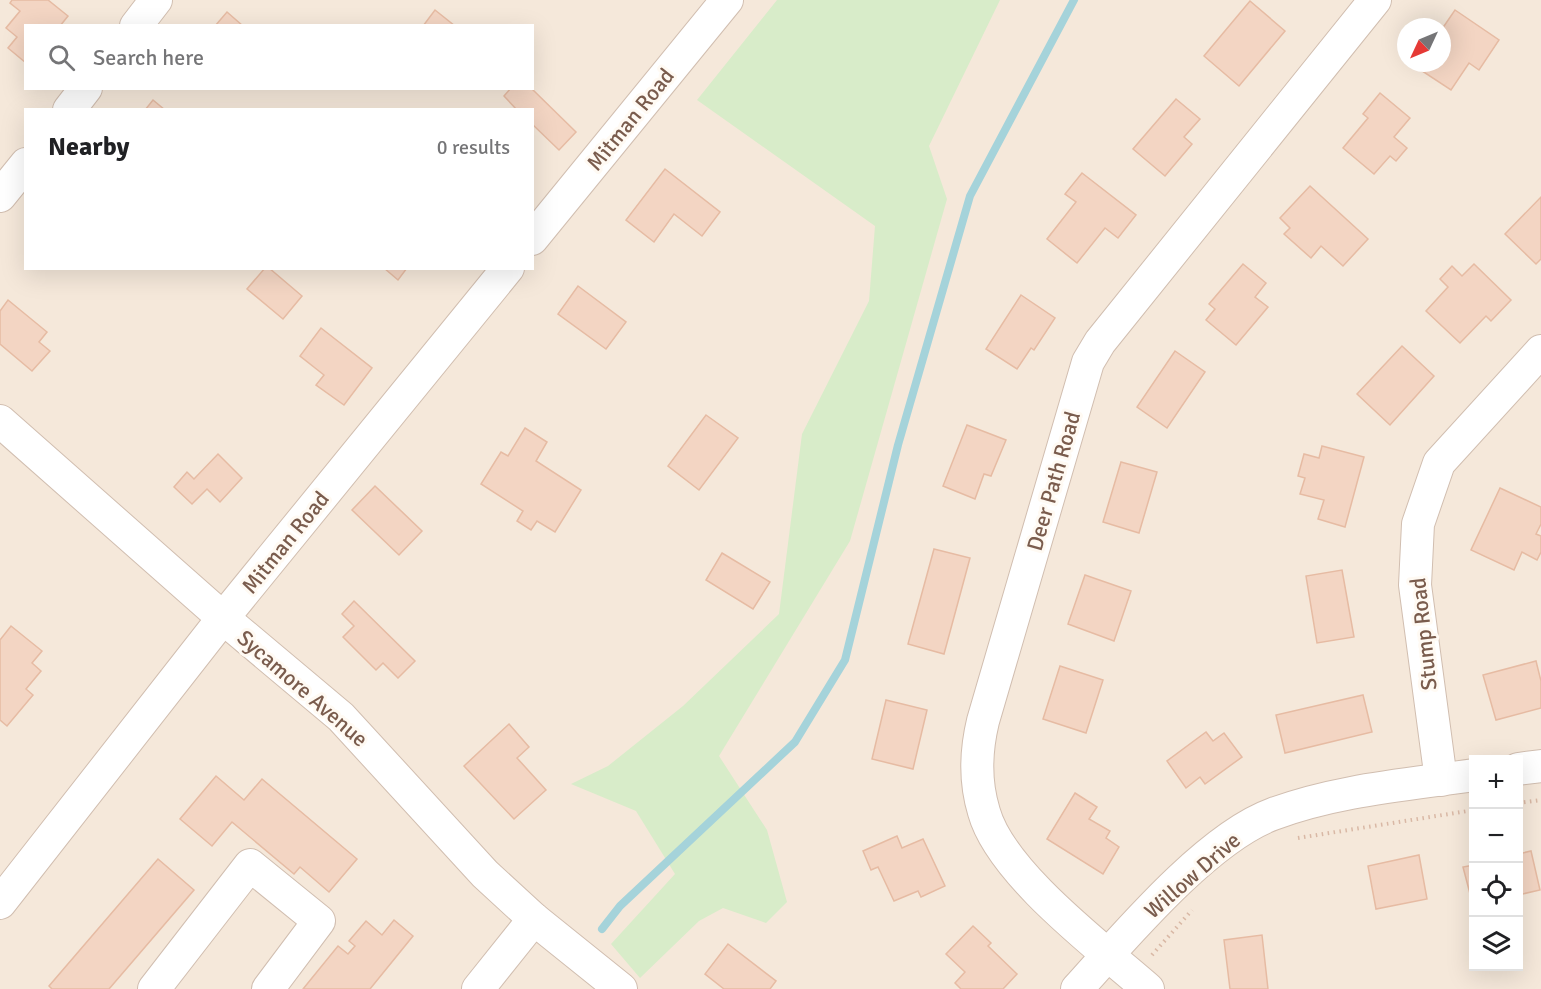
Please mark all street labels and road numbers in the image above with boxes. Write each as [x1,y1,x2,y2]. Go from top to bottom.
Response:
street label: Mitman Road [581,63,680,176]
street label: Deer Path Road [1021,408,1086,554]
street label: Mitman Road [236,486,335,599]
street label: Stump Road [1404,576,1443,692]
street label: Sycamore Avenue [232,624,374,753]
street label: Willow Drive [1139,826,1246,924]

